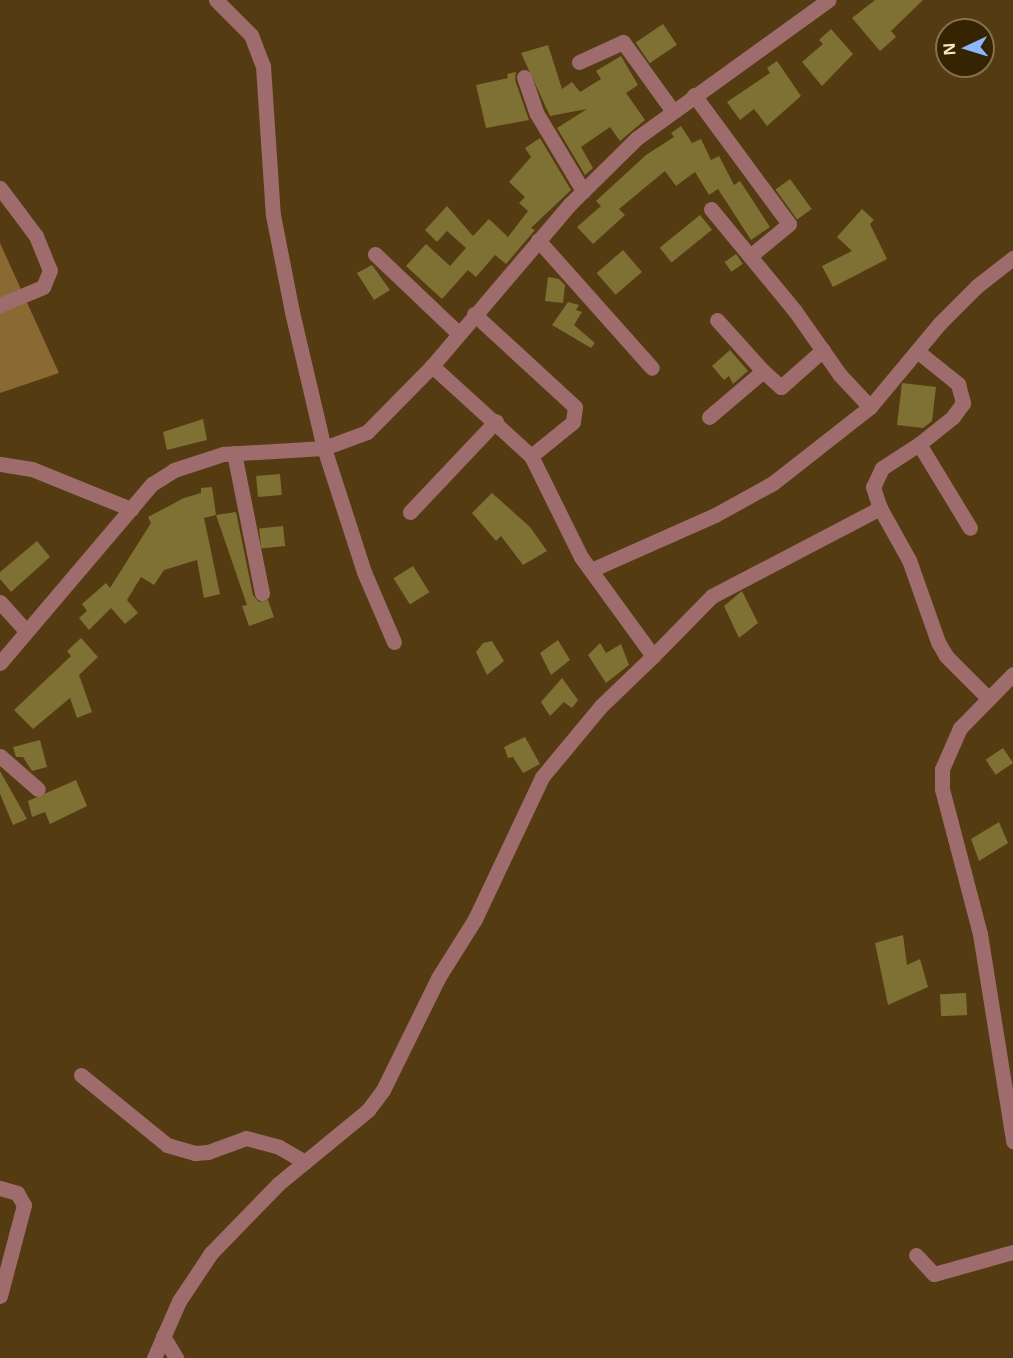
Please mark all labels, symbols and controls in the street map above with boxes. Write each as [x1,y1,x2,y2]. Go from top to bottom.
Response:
north arrow [935,18,995,78]
text: N [938,42,960,56]

